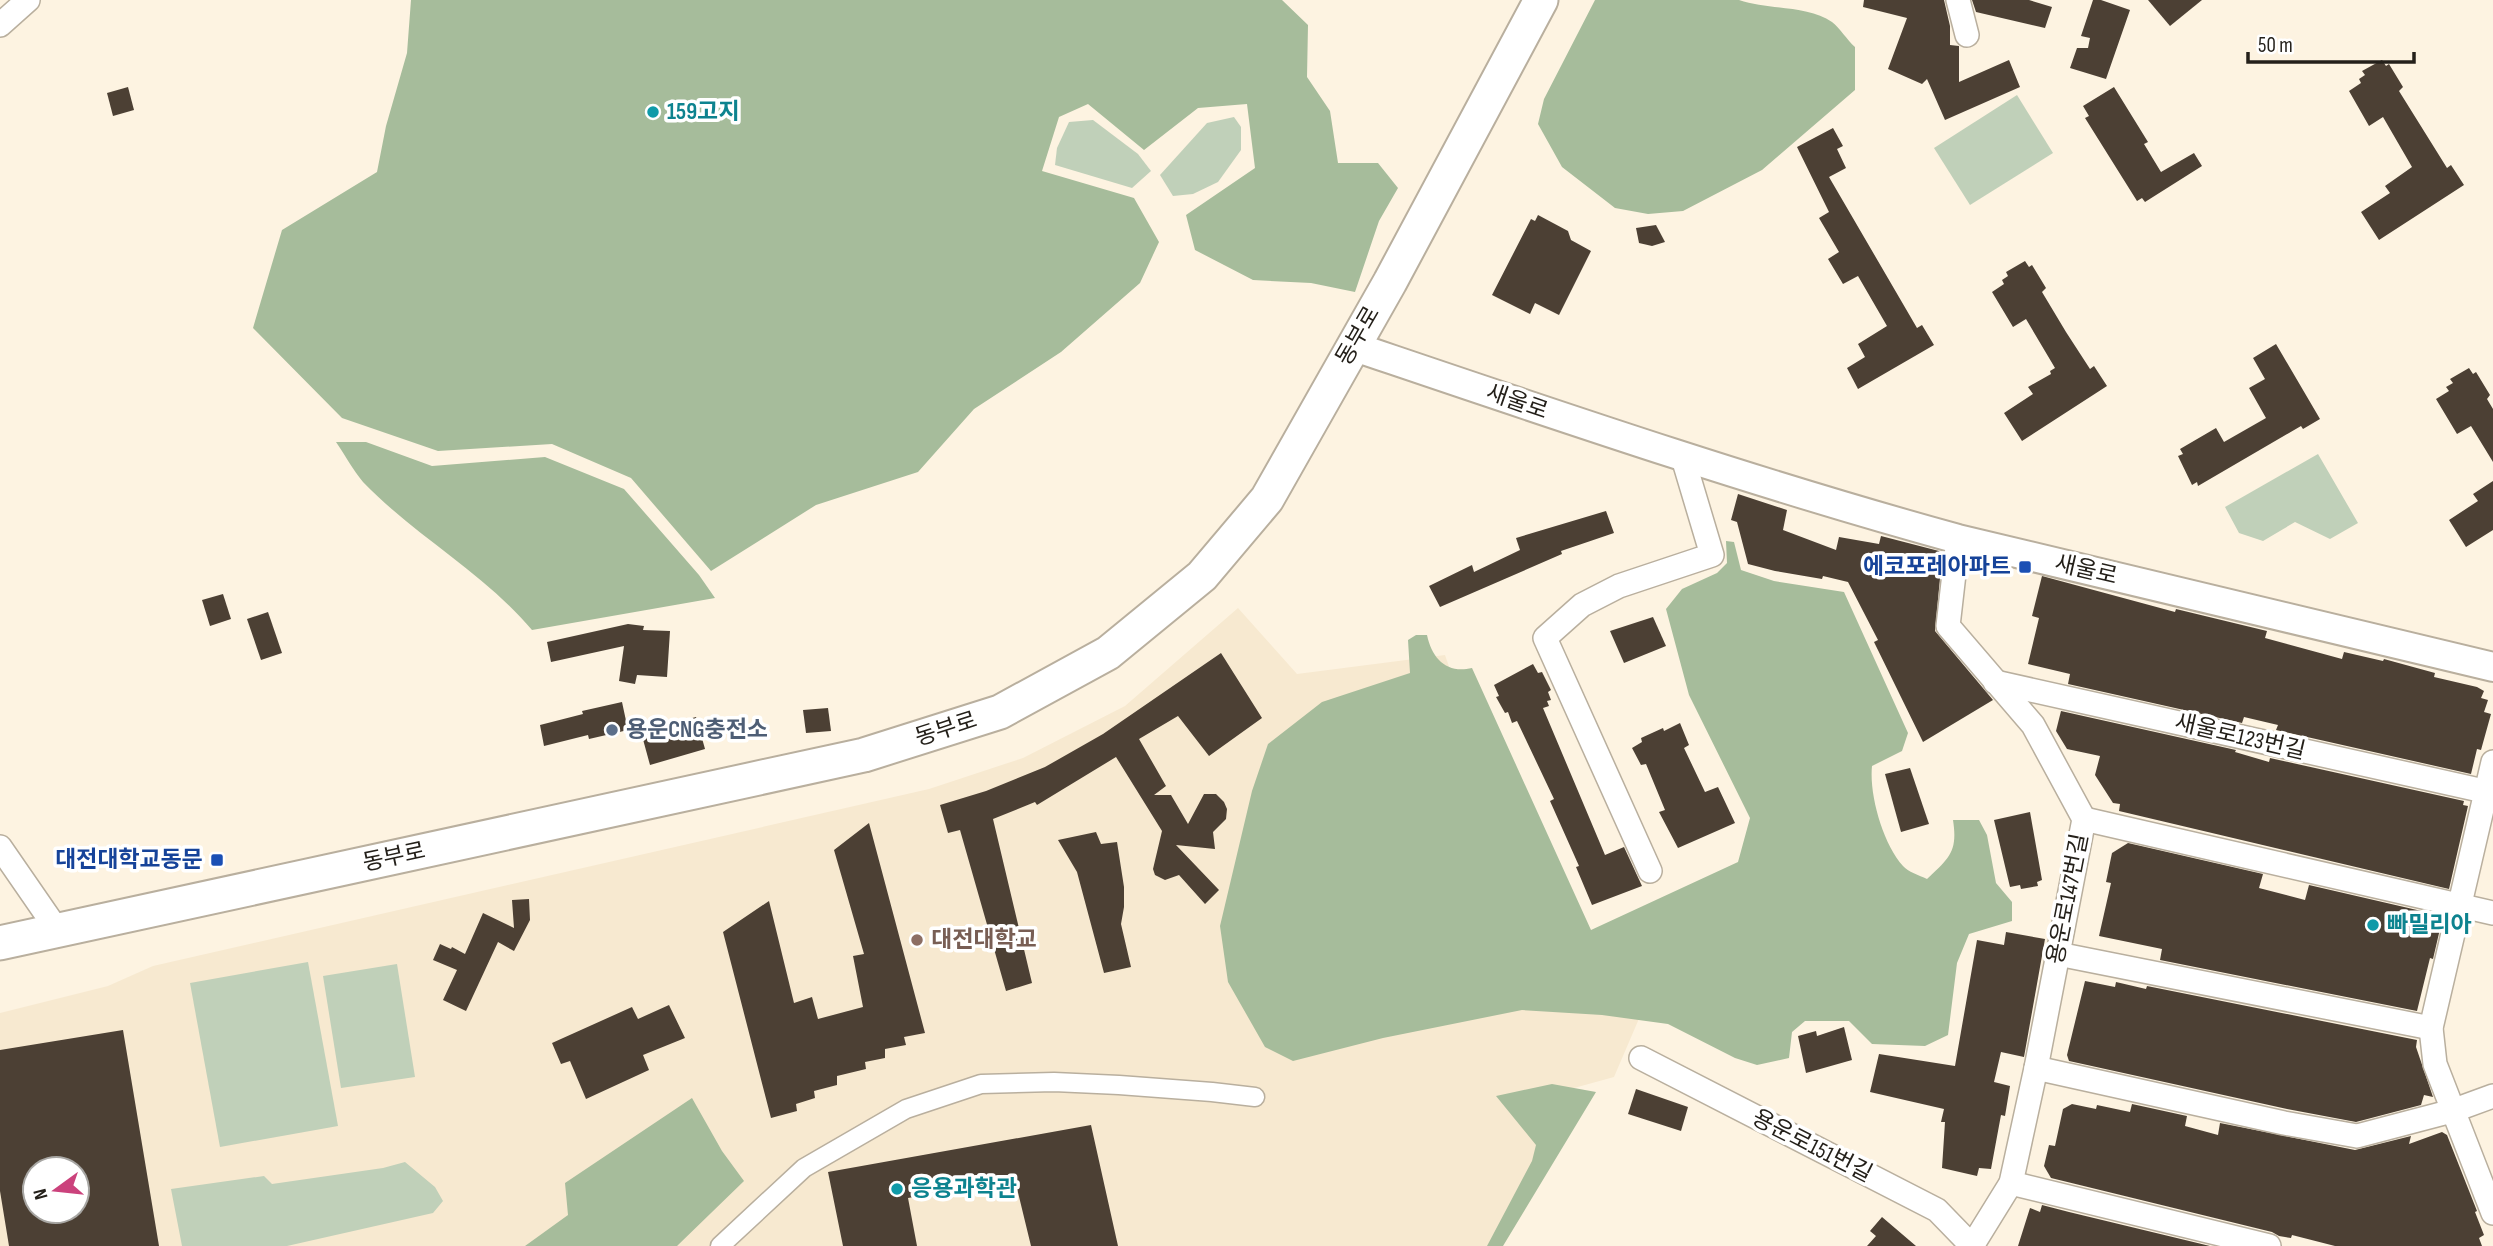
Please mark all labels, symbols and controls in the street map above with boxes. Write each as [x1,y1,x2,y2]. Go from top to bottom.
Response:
scale bar [2248,21,2414,65]
text: 50 m [2258,33,2293,58]
place label: 159고지 [667,98,739,126]
marker: 159고지 [645,104,661,120]
street label: 동부로 [1330,302,1386,370]
street label: 새울로 [1482,378,1552,426]
street label: 새울로 [2052,549,2120,591]
place label: 에코포레아파트 [1863,553,2011,581]
marker: 에코포레아파트 [2017,559,2033,575]
street label: 동부로 [911,706,981,752]
street label: 새울로123번길 [2172,708,2308,766]
place label: 용운CNG충전소 [626,716,768,744]
marker: 용운CNG충전소 [604,722,620,738]
street label: 용운로147번길 [2042,831,2094,967]
street label: 동부로 [360,837,428,877]
place label: 대전대학교동문 [55,846,203,874]
marker: 대전대학교동문 [209,852,225,868]
place label: 빠밀리아 [2387,911,2472,939]
marker: 빠밀리아 [2365,917,2381,933]
place label: 대전대학교 [931,926,1037,954]
marker: 대전대학교 [909,932,925,948]
street label: 용운로151번길 [1747,1104,1877,1188]
north arrow [21,1155,91,1225]
place label: 응용과학관 [911,1175,1017,1203]
marker: 응용과학관 [889,1181,905,1197]
text: N [29,1186,53,1202]

